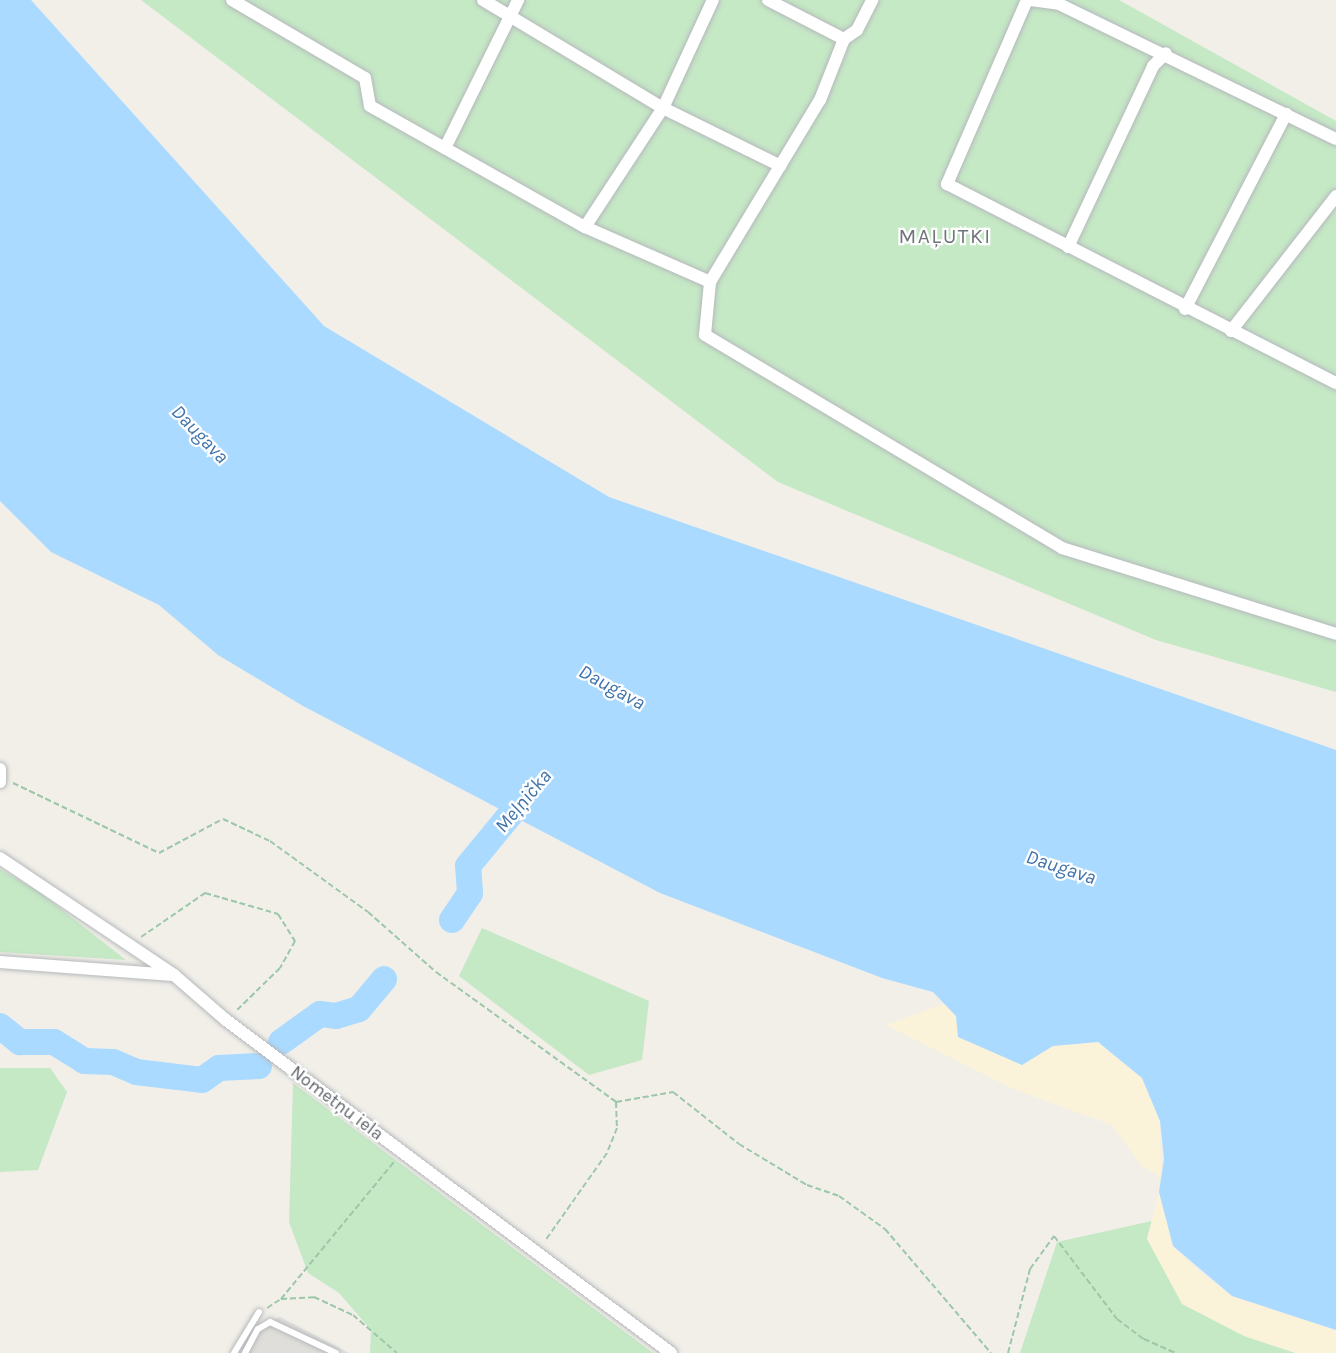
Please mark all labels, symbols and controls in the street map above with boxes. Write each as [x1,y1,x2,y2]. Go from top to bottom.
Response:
district label: MAĻUTKI [898,223,992,249]
water label: Daugava [166,400,234,468]
water label: Daugava [575,659,649,715]
water label: Meļņička [490,764,556,838]
water label: Daugava [1023,844,1099,890]
street label: Nometņu iela [286,1061,388,1145]

